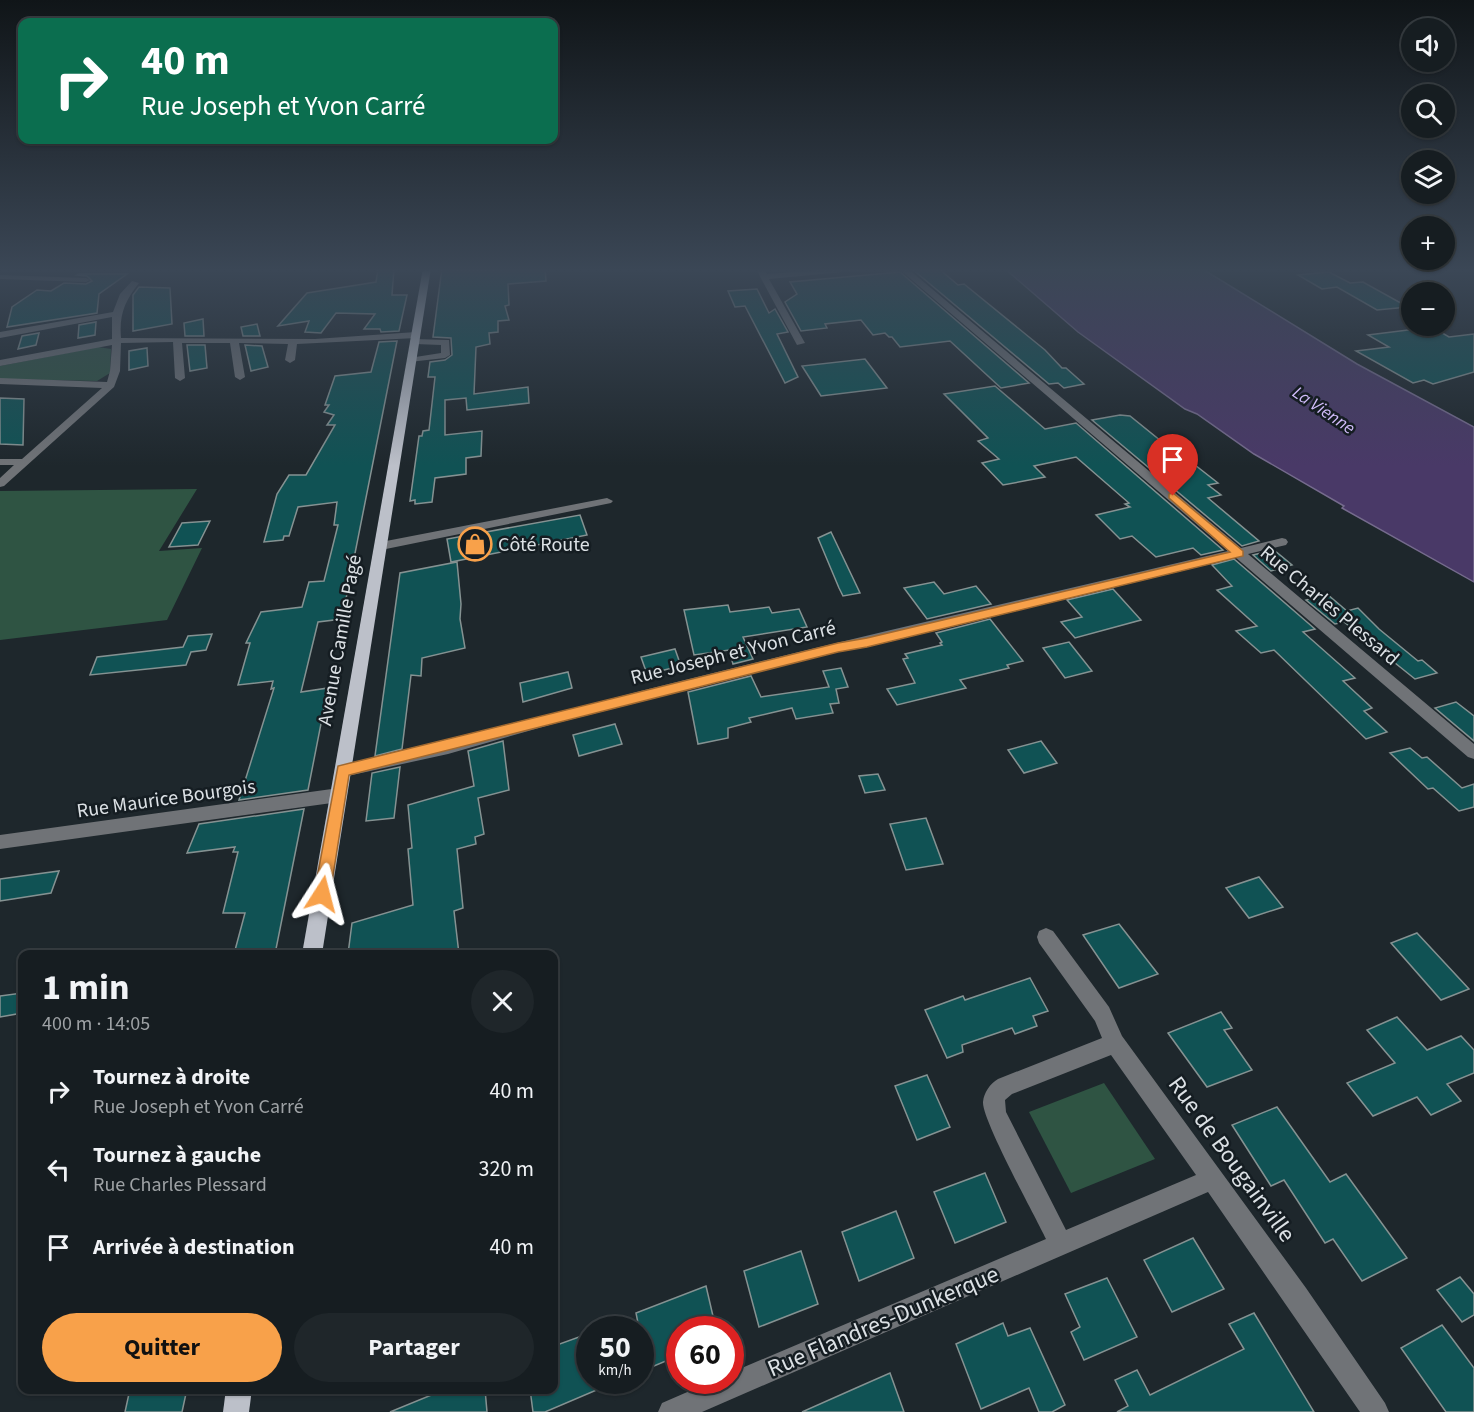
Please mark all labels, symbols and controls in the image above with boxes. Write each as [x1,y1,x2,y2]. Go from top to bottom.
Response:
map controls [1401,18,1455,336]
button: sound [1401,18,1455,72]
text: 40 m [141,31,230,91]
icon: right [42,42,120,120]
button: search [1401,84,1455,138]
text: Rue Joseph et Yvon Carré [141,87,425,126]
button: layers [1401,150,1455,204]
button: + [1401,216,1455,270]
button: − [1401,282,1455,336]
water label: La Vienne [1287,380,1360,441]
pin [1147,434,1198,496]
icon: arrive [1156,443,1189,476]
shop icon: Côté Route [457,526,493,562]
place label: Côté Route [498,531,590,559]
street label: Rue Charles Plessard [1254,539,1405,672]
street label: Avenue Camille Pagé [311,552,369,728]
street label: Rue Joseph et Yvon Carré [628,614,839,692]
street label: Rue Maurice Bourgois [75,773,257,825]
position arrow [290,862,354,926]
text: 1 min [42,962,130,1013]
button: close [471,970,534,1033]
text: 400 m · 14:05 [42,1010,150,1038]
text: Tournez à droite [93,1061,250,1093]
street label: Rue de Bougainville [1159,1069,1304,1250]
icon: right [42,1075,75,1108]
text: 40 m [489,1075,534,1107]
text: Rue Joseph et Yvon Carré [93,1093,304,1121]
text: Tournez à gauche [93,1139,261,1171]
icon: left [42,1153,75,1186]
text: 320 m [479,1153,534,1185]
text: Rue Charles Plessard [93,1171,267,1199]
icon: arrive [42,1231,75,1264]
text: Arrivée à destination [93,1231,295,1263]
text: 40 m [489,1231,534,1263]
street label: Rue Flandres-Dunkerque [762,1257,1004,1386]
button: Quitter [42,1313,282,1382]
button: Partager [294,1313,534,1382]
speed limit sign: 60 [666,1316,744,1394]
text: 50 [599,1326,631,1369]
text: km/h [598,1360,632,1381]

